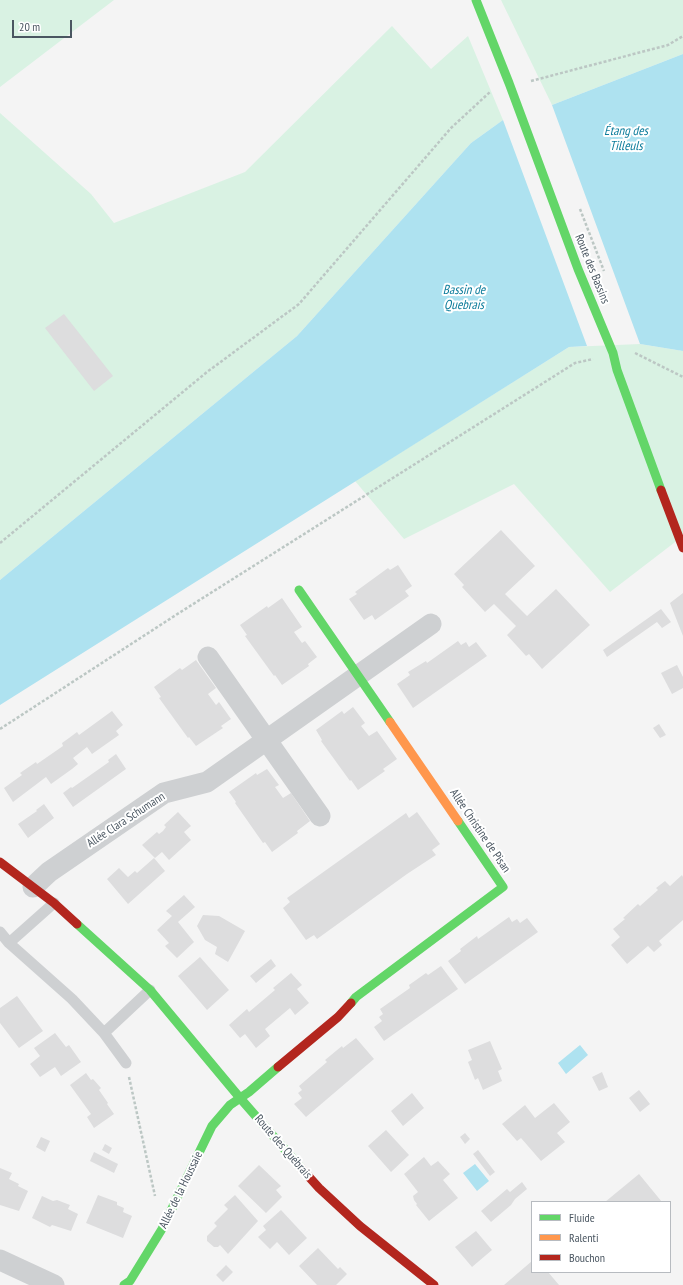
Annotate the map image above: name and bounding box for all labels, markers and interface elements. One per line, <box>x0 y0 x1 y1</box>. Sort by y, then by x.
scale bar <box>14 12 74 38</box>
text: 20 m <box>19 19 40 34</box>
water label: Étang des Tilleuls <box>604 123 648 154</box>
street label: Route des Bassins <box>572 232 612 306</box>
water label: Bassin de Quebrais <box>443 282 485 313</box>
street label: Allée Christine de Pisan <box>447 786 513 876</box>
street label: Allée Clara Schumann <box>84 789 168 851</box>
street label: Route des Québrais <box>251 1112 315 1182</box>
street label: Allée de la Houssaie <box>156 1149 206 1231</box>
legend <box>531 1201 671 1273</box>
text: Fluide <box>569 1210 595 1225</box>
text: Ralenti <box>569 1230 598 1245</box>
text: Bouchon <box>569 1250 605 1265</box>

